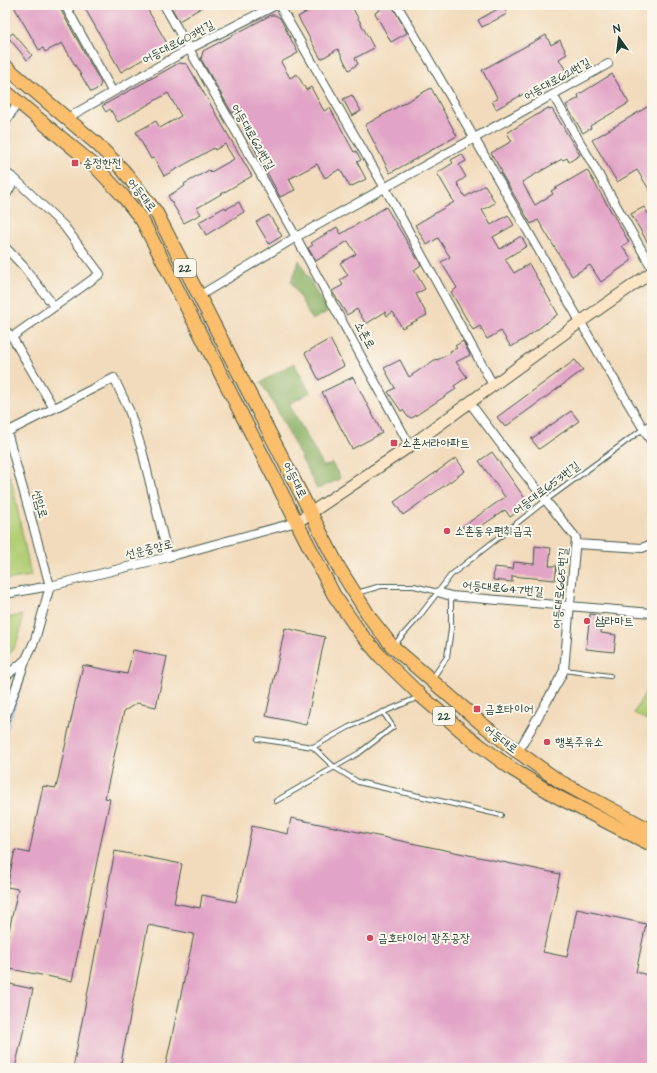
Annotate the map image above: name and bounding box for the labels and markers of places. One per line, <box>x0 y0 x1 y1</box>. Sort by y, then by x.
place label: 송정한전 <box>83 155 122 172</box>
marker: 송정한전 <box>70 158 80 168</box>
place label: 소촌서라아파트 <box>402 435 470 452</box>
marker: 소촌서라아파트 <box>389 438 399 448</box>
place label: 소촌동우편취급국 <box>455 523 532 540</box>
marker: 소촌동우편취급국 <box>442 526 452 536</box>
place label: 삼라마트 <box>595 613 634 630</box>
marker: 삼라마트 <box>582 616 592 626</box>
place label: 금호타이어 <box>485 701 533 718</box>
marker: 금호타이어 <box>472 704 482 714</box>
place label: 행복주유소 <box>555 734 603 751</box>
marker: 행복주유소 <box>542 737 552 747</box>
place label: 금호타이어 광주공장 <box>378 930 470 947</box>
marker: 금호타이어 광주공장 <box>365 933 375 943</box>

